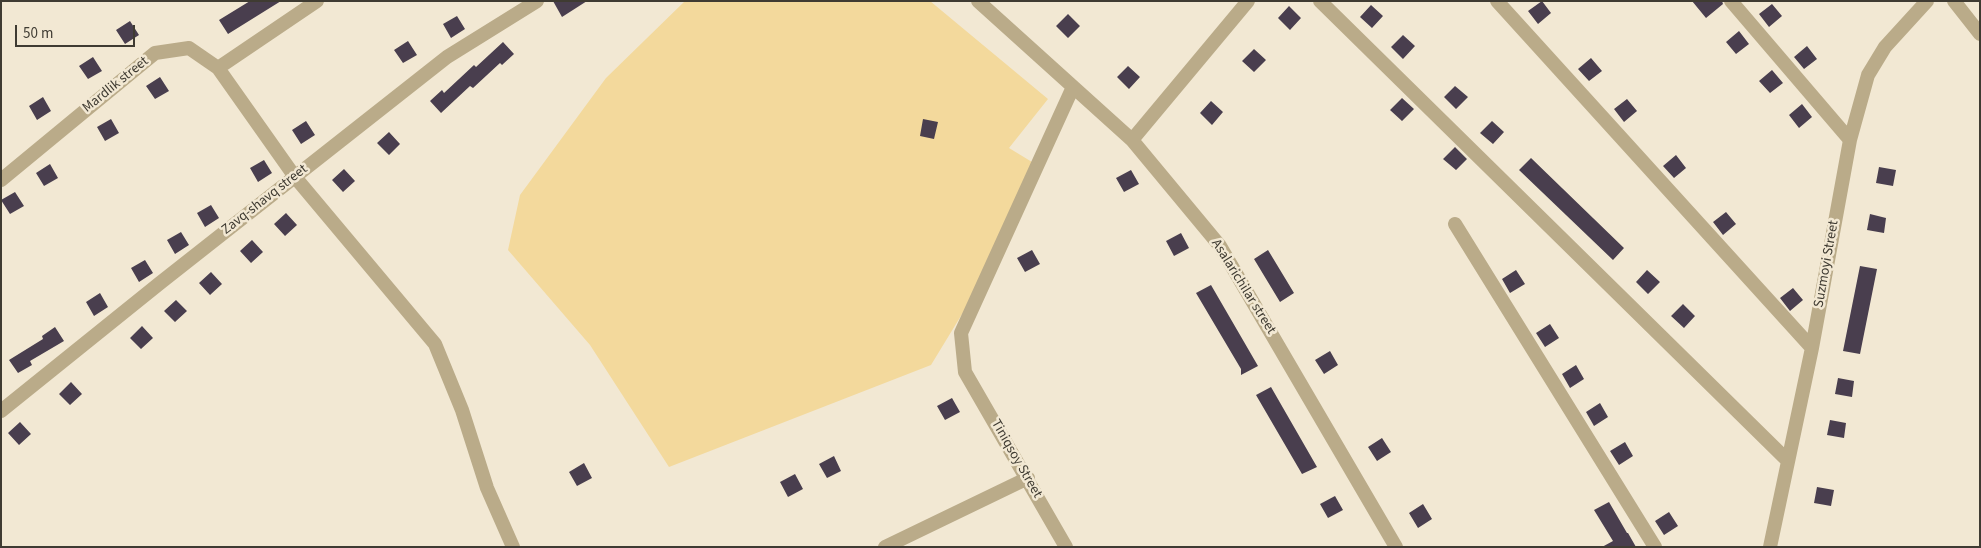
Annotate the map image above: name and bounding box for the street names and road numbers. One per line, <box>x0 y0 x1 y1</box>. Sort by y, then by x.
street label: Mardlik street <box>80 53 152 117</box>
street label: Zavq-shavq street <box>219 161 311 239</box>
street label: Suzmoyi Street <box>1811 219 1843 309</box>
street label: Asalarichilar street <box>1207 236 1279 338</box>
street label: Tiniqsoy Street <box>987 417 1045 501</box>

